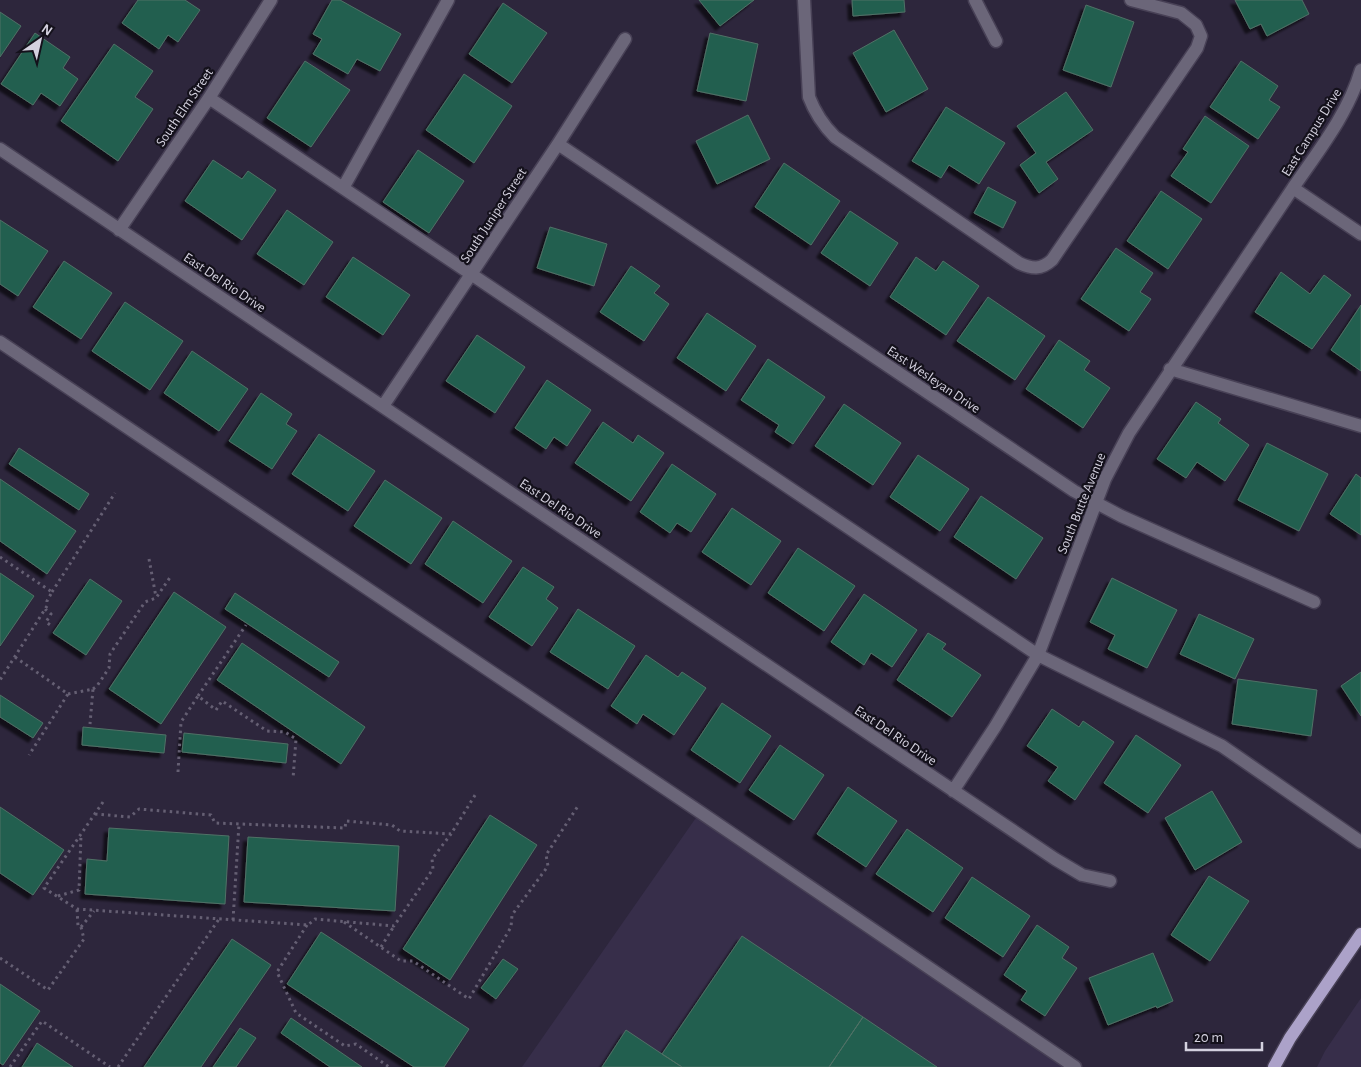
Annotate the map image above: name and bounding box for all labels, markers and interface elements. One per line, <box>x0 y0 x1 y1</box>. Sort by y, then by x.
north arrow <box>15 15 65 65</box>
text: N <box>39 22 55 39</box>
street label: South Elm Street <box>154 65 216 149</box>
street label: East Campus Drive <box>1279 86 1344 179</box>
street label: South Juniper Street <box>458 165 530 265</box>
street label: East Del Rio Drive <box>181 250 268 315</box>
street label: East Wesleyan Drive <box>884 344 983 416</box>
street label: South Butte Avenue <box>1055 451 1109 556</box>
street label: East Del Rio Drive <box>517 476 604 541</box>
street label: East Del Rio Drive <box>852 703 939 768</box>
scale bar <box>1186 1020 1262 1052</box>
text: 20 m <box>1194 1030 1223 1045</box>

